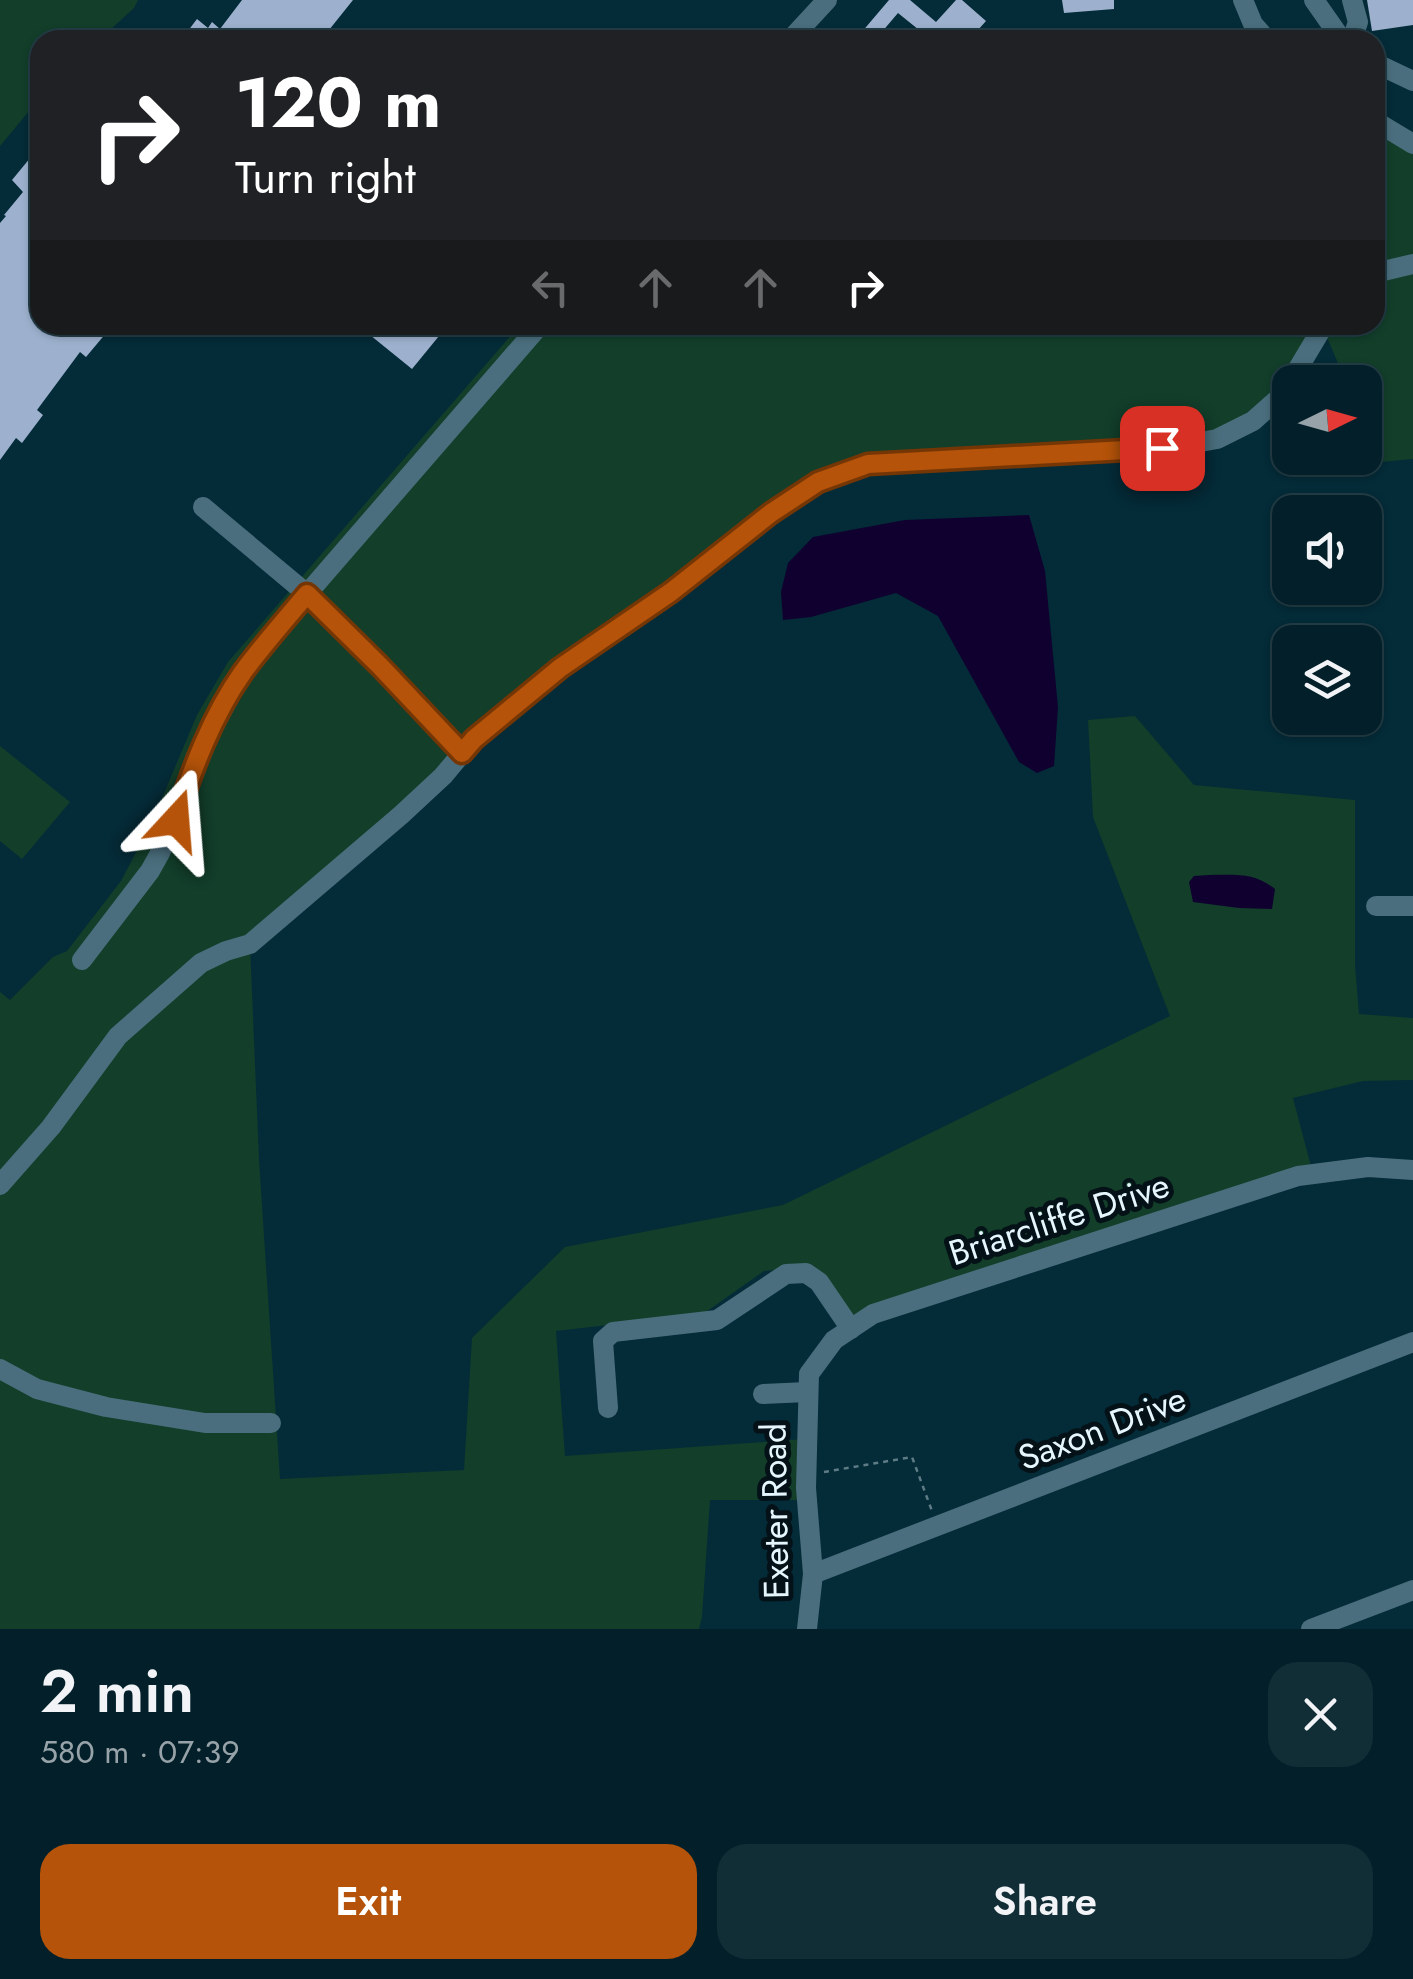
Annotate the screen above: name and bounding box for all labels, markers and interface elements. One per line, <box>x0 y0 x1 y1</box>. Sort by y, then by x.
text: 120 m <box>235 52 441 153</box>
icon: right <box>70 70 200 200</box>
text: Turn right <box>235 145 416 210</box>
icon: left <box>523 260 578 315</box>
icon: ahead <box>628 260 683 315</box>
icon: ahead <box>733 260 788 315</box>
icon: right <box>838 260 893 315</box>
north arrow <box>1272 365 1382 475</box>
map controls <box>1272 365 1382 735</box>
pin <box>1120 406 1205 491</box>
icon: arrive <box>1135 421 1190 476</box>
button: sound <box>1272 495 1382 605</box>
button: layers <box>1272 625 1382 735</box>
position arrow <box>124 768 228 872</box>
street label: Briarcliffe Drive <box>942 1160 1176 1278</box>
street label: Saxon Drive <box>1011 1373 1193 1483</box>
street label: Exeter Road <box>748 1423 802 1599</box>
text: 2 min <box>40 1648 194 1735</box>
button: close <box>1268 1662 1373 1767</box>
text: 580 m · 07:39 <box>40 1729 240 1775</box>
button: Exit <box>40 1844 697 1959</box>
button: Share <box>717 1844 1373 1959</box>

